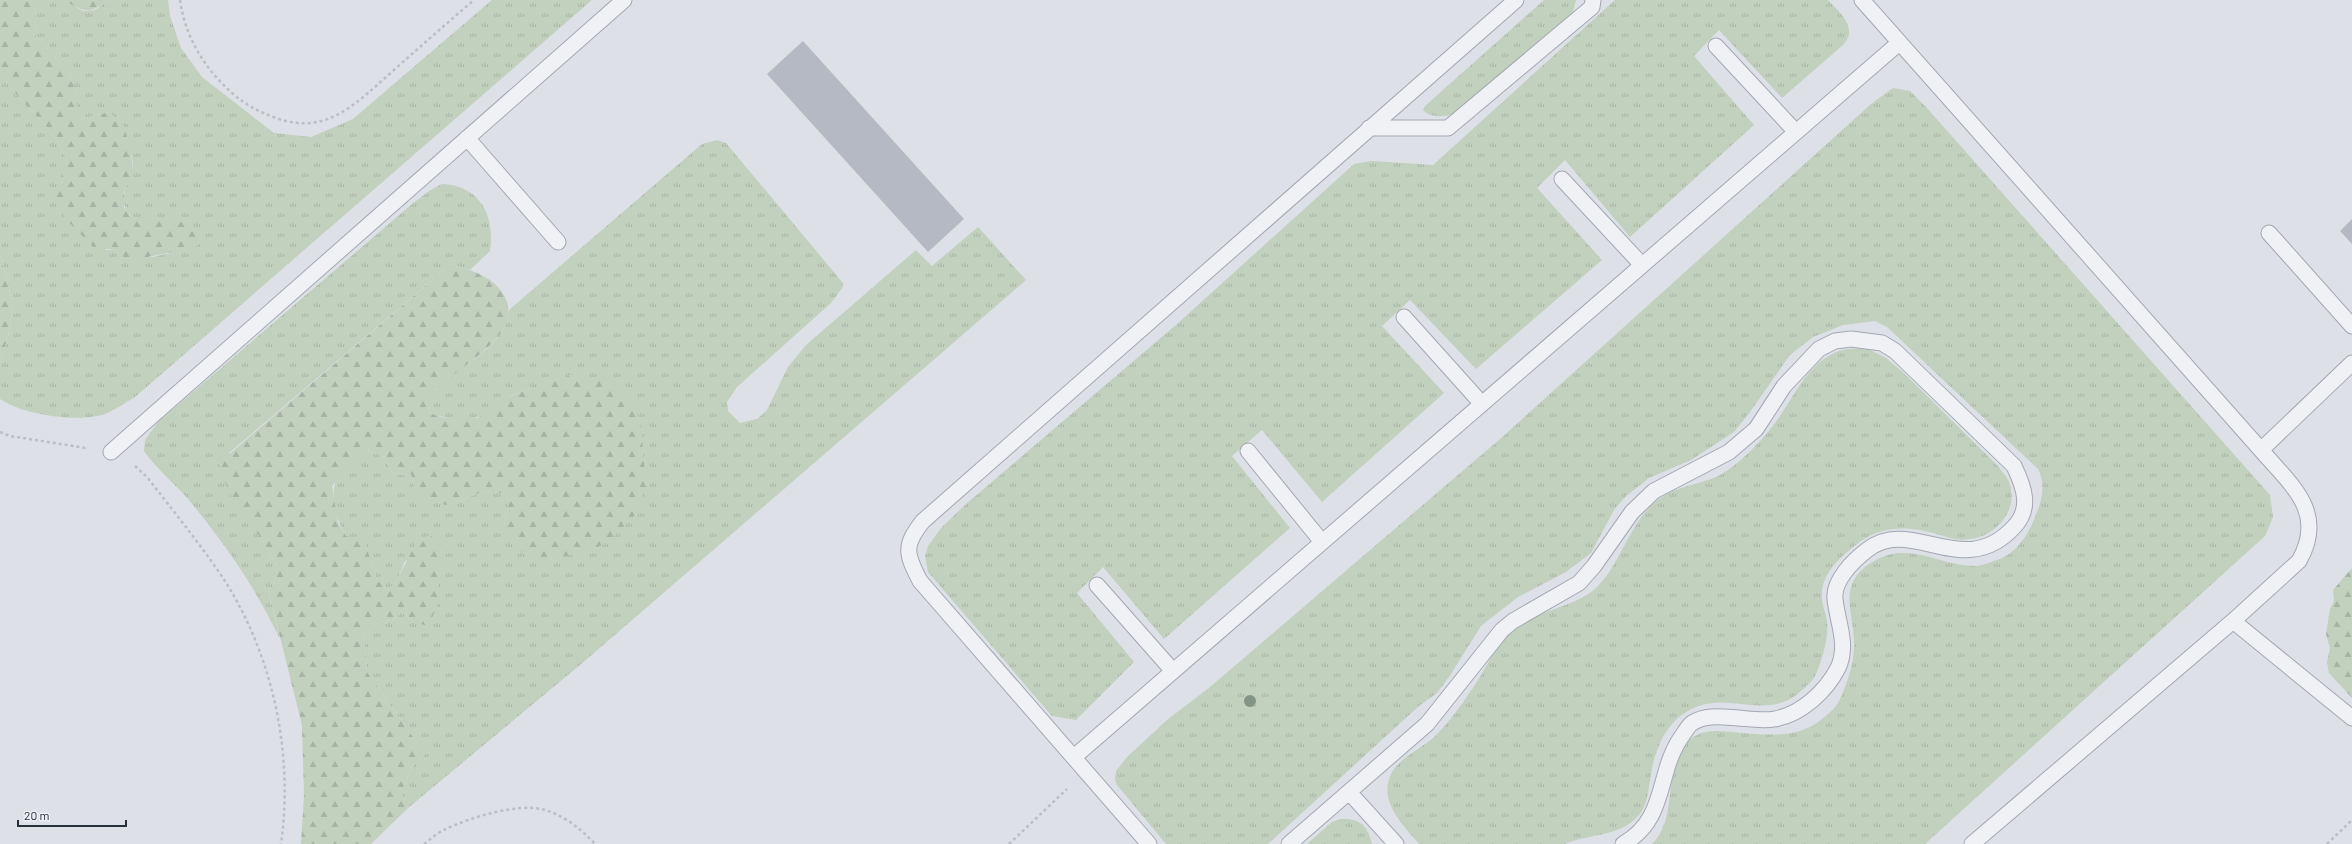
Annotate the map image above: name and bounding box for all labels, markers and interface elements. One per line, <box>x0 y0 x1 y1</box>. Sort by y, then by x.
scale bar <box>18 802 126 828</box>
text: 20 m <box>24 808 50 822</box>

